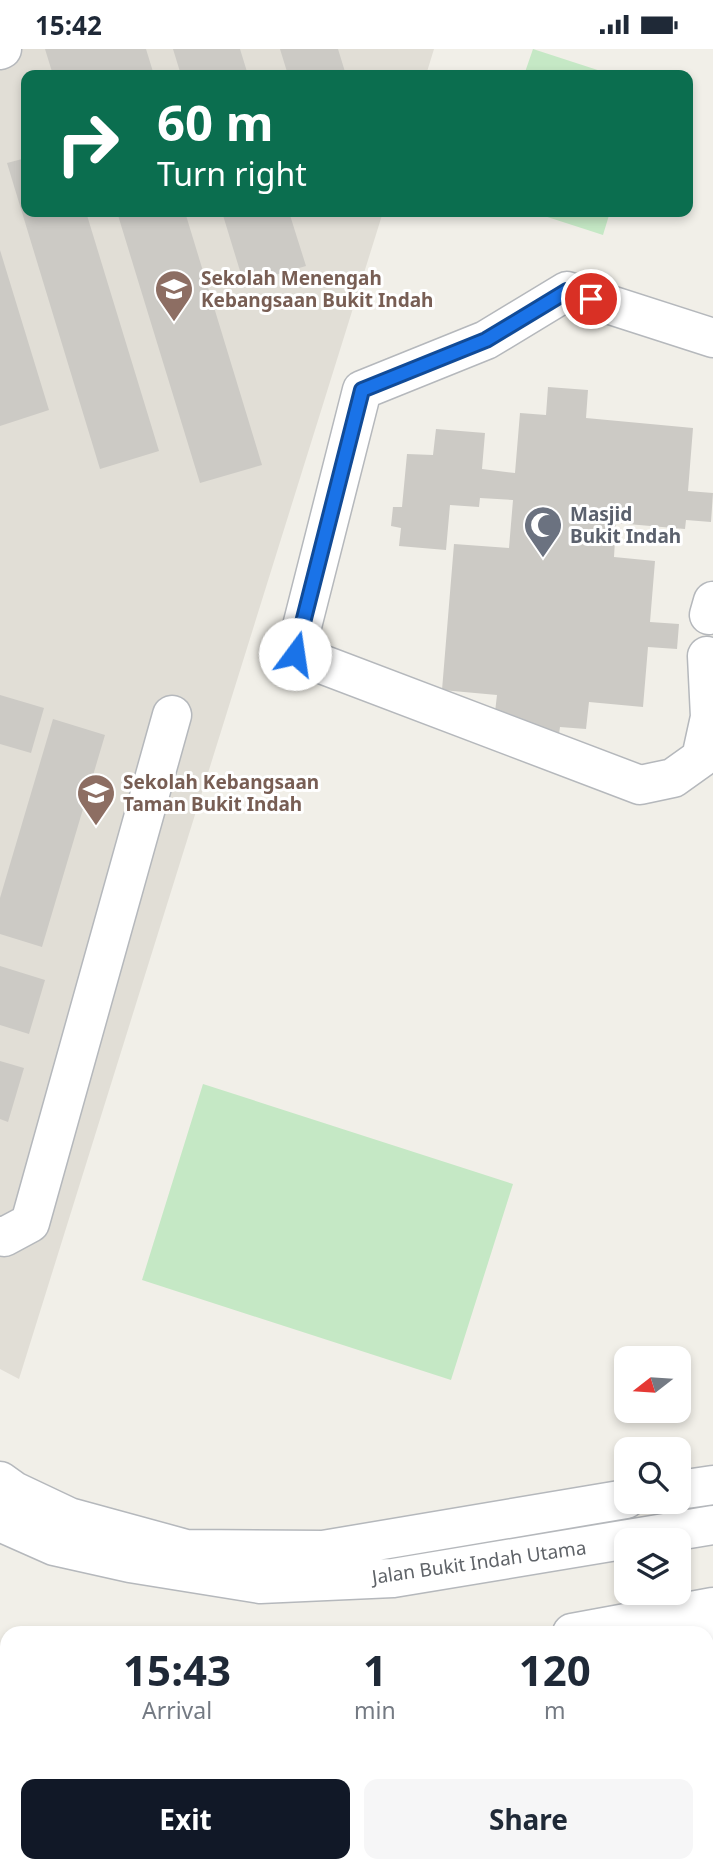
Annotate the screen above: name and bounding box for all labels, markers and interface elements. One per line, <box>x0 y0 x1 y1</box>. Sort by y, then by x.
text: 15:42 <box>35 7 102 43</box>
text: 60 m <box>157 89 274 155</box>
icon: right <box>42 98 133 189</box>
text: Turn right <box>157 152 307 195</box>
place label: Sekolah Menengah Kebangsaan Bukit Indah <box>201 265 433 313</box>
school or university icon: Sekolah Menengah Kebangsaan Bukit Indah <box>153 268 195 323</box>
pin <box>561 269 621 329</box>
icon: arrive <box>572 280 610 318</box>
place label: Masjid Bukit Indah <box>570 501 681 549</box>
mosque icon: Masjid Bukit Indah <box>522 504 564 559</box>
position arrow <box>258 617 332 691</box>
place label: Sekolah Kebangsaan Taman Bukit Indah <box>123 769 319 817</box>
school or university icon: Sekolah Kebangsaan Taman Bukit Indah <box>75 772 117 827</box>
north arrow <box>614 1346 691 1423</box>
map controls <box>614 1346 691 1605</box>
button: search <box>614 1437 691 1514</box>
button: layers <box>614 1528 691 1605</box>
street label: Jalan Bukit Indah Utama <box>368 1534 588 1590</box>
text: 15:43 <box>123 1641 231 1698</box>
text: 1 <box>363 1641 387 1698</box>
text: 120 <box>519 1641 591 1698</box>
text: Arrival <box>142 1694 212 1726</box>
text: min <box>354 1694 396 1726</box>
text: m <box>544 1694 566 1726</box>
button: Exit <box>21 1779 350 1859</box>
button: Share <box>364 1779 693 1859</box>

